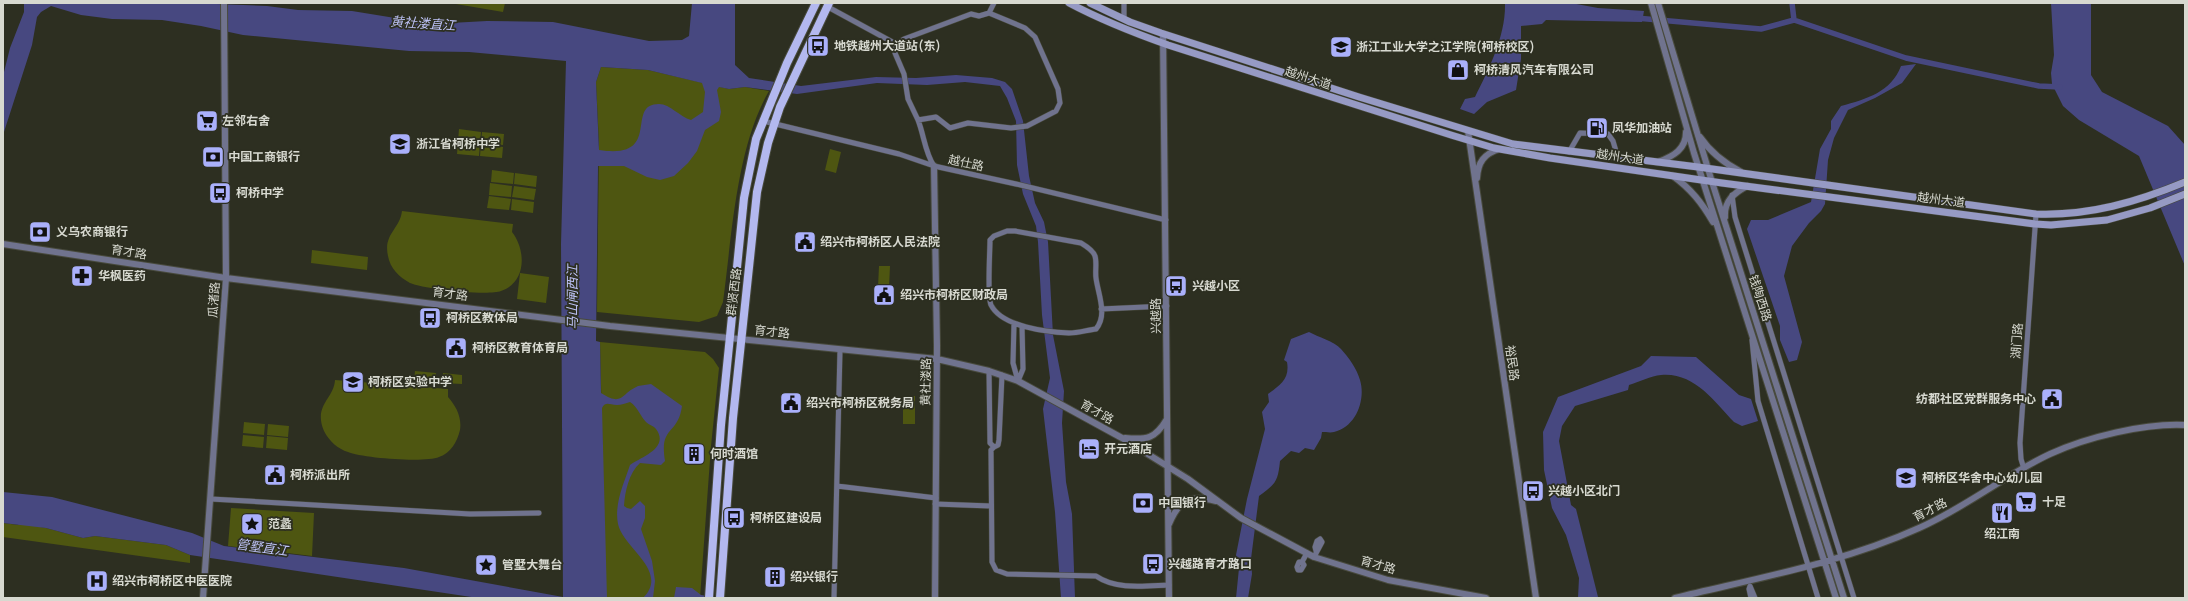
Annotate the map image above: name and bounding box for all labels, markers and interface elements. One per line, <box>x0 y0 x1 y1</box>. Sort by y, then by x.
water label: 黄社溇直江 <box>390 12 458 34</box>
bus stop icon: 地铁越州大道站(东) <box>805 33 831 59</box>
school or university icon: 浙江工业大学之江学院(柯桥校区) <box>1328 34 1354 60</box>
place label: 地铁越州大道站(东) <box>834 37 941 54</box>
place label: 浙江工业大学之江学院(柯桥校区) <box>1356 38 1535 55</box>
shop icon: 柯桥清风汽车有限公司 <box>1445 57 1471 83</box>
place label: 柯桥清风汽车有限公司 <box>1474 61 1594 78</box>
street label: 越州大道 <box>1283 62 1334 93</box>
supermarket icon: 左邻右舍 <box>194 108 220 134</box>
place label: 左邻右舍 <box>222 112 270 129</box>
fuel station icon: 凤华加油站 <box>1584 115 1610 141</box>
place label: 凤华加油站 <box>1612 119 1672 136</box>
school or university icon: 浙江省柯桥中学 <box>387 131 413 157</box>
place label: 浙江省柯桥中学 <box>416 135 500 152</box>
bank icon: 中国工商银行 <box>200 144 226 170</box>
street label: 越州大道 <box>1595 145 1645 168</box>
place label: 中国工商银行 <box>228 148 300 165</box>
street label: 越仕路 <box>947 150 985 175</box>
bus stop icon: 柯桥中学 <box>207 180 233 206</box>
place label: 柯桥中学 <box>236 184 284 201</box>
street label: 越州大道 <box>1916 188 1966 211</box>
bank icon: 义乌农商银行 <box>27 219 53 245</box>
place label: 义乌农商银行 <box>56 223 128 240</box>
public building icon: 绍兴市柯桥区人民法院 <box>792 229 818 255</box>
place label: 绍兴市柯桥区人民法院 <box>820 233 940 250</box>
street label: 育才路 <box>110 240 148 263</box>
pharmacy icon: 华枫医药 <box>69 263 95 289</box>
water label: 马山闸西江 <box>563 263 581 330</box>
place label: 华枫医药 <box>98 267 146 284</box>
street label: 群贤西路 <box>722 267 745 317</box>
street label: 钱陶西路 <box>1745 272 1776 323</box>
bus stop icon: 兴越小区 <box>1163 273 1189 299</box>
place label: 兴越小区 <box>1192 277 1240 294</box>
street label: 瓜渚路 <box>204 281 223 319</box>
public building icon: 绍兴市柯桥区财政局 <box>871 282 897 308</box>
street label: 育才路 <box>431 283 469 304</box>
place label: 绍兴市柯桥区财政局 <box>900 286 1008 303</box>
street label: 兴越路 <box>1147 298 1164 334</box>
bus stop icon: 柯桥区教体局 <box>417 305 443 331</box>
place label: 柯桥区教体局 <box>446 309 518 326</box>
street label: 育才路 <box>753 321 791 342</box>
street label: 湖门路 <box>2007 322 2026 360</box>
public building icon: 柯桥区教育体育局 <box>443 335 469 361</box>
place label: 柯桥区教育体育局 <box>472 339 568 356</box>
street label: 裕民路 <box>1502 344 1523 382</box>
street label: 黄社溇路 <box>917 358 934 406</box>
school or university icon: 柯桥区实验中学 <box>340 369 366 395</box>
place label: 柯桥区实验中学 <box>368 373 452 390</box>
public building icon: 纺都社区党群服务中心 <box>2039 386 2065 412</box>
public building icon: 绍兴市柯桥区税务局 <box>778 390 804 416</box>
place label: 纺都社区党群服务中心 <box>1916 390 2036 407</box>
place label: 绍兴市柯桥区税务局 <box>806 394 914 411</box>
street label: 育才路 <box>1077 395 1117 428</box>
hotel icon: 开元酒店 <box>1076 436 1102 462</box>
place label: 开元酒店 <box>1104 440 1152 457</box>
building icon: 何时酒馆 <box>681 441 707 467</box>
place label: 何时酒馆 <box>710 445 758 462</box>
public building icon: 柯桥派出所 <box>262 462 288 488</box>
school or university icon: 柯桥区华舍中心幼儿园 <box>1893 465 1919 491</box>
place label: 柯桥派出所 <box>290 466 350 483</box>
place label: 柯桥区华舍中心幼儿园 <box>1922 469 2042 486</box>
bus stop icon: 兴越小区北门 <box>1520 478 1546 504</box>
place label: 兴越小区北门 <box>1548 482 1620 499</box>
supermarket icon: 十足 <box>2013 489 2039 515</box>
bank icon: 中国银行 <box>1130 490 1156 516</box>
place label: 十足 <box>2042 493 2066 510</box>
place label: 中国银行 <box>1158 494 1206 511</box>
street label: 育才路 <box>1910 494 1950 525</box>
restaurant icon: 绍江南 <box>1989 500 2015 526</box>
bus stop icon: 柯桥区建设局 <box>721 505 747 531</box>
place label: 柯桥区建设局 <box>750 509 822 526</box>
place icon: 范蠡 <box>239 511 265 537</box>
place label: 范蠡 <box>268 515 292 532</box>
place label: 绍江南 <box>1984 525 2020 542</box>
water label: 管墅直江 <box>235 534 291 560</box>
bus stop icon: 兴越路育才路口 <box>1140 551 1166 577</box>
street label: 育才路 <box>1358 551 1398 578</box>
place icon: 管墅大舞台 <box>473 552 499 578</box>
place label: 兴越路育才路口 <box>1168 555 1252 572</box>
place label: 管墅大舞台 <box>502 556 562 573</box>
building icon: 绍兴银行 <box>762 564 788 590</box>
hospital icon: 绍兴市柯桥区中医医院 <box>84 568 110 594</box>
place label: 绍兴银行 <box>790 568 838 585</box>
place label: 绍兴市柯桥区中医医院 <box>112 572 232 589</box>

